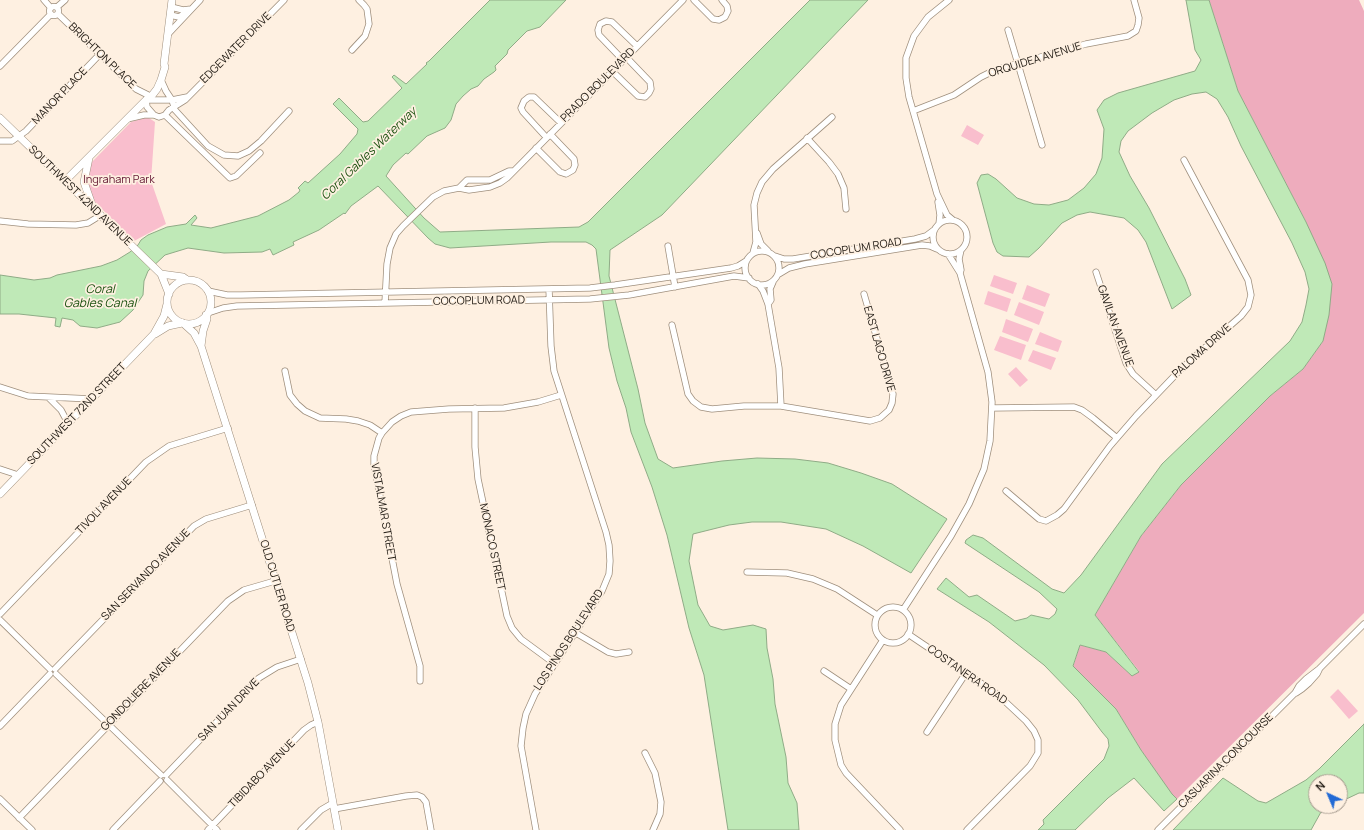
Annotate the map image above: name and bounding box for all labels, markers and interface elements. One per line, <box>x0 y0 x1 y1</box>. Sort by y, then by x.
street label: EDGEWATER DRIVE <box>198 10 274 86</box>
street label: BRIGHTON PLACE <box>65 20 139 92</box>
street label: ORQUIDEA AVENUE <box>987 40 1083 80</box>
street label: PRADO BOULEVARD <box>558 45 638 125</box>
street label: MANOR PLACE <box>30 65 90 127</box>
water label: Coral Gables Waterway <box>318 105 420 203</box>
street label: SOUTHWEST 42ND AVENUE <box>25 143 135 249</box>
park label: Ingraham Park <box>83 173 155 187</box>
street label: COCOPLUM ROAD <box>809 235 903 263</box>
water label: Coral Gables Canal <box>64 283 136 311</box>
street label: GAVILAN AVENUE <box>1094 283 1136 369</box>
street label: COCOPLUM ROAD <box>433 294 525 308</box>
street label: EAST LAGO DRIVE <box>860 305 898 393</box>
street label: PALOMA DRIVE <box>1170 321 1234 381</box>
street label: SOUTHWEST 72ND STREET <box>25 360 129 468</box>
street label: VISTALMAR STREET <box>368 462 398 562</box>
street label: TIVOLI AVENUE <box>73 475 135 537</box>
street label: MONACO STREET <box>476 502 508 592</box>
street label: SAN SERVANDO AVENUE <box>99 527 193 623</box>
street label: OLD CUTLER ROAD <box>257 538 297 634</box>
street label: LOS PINOS BOULEVARD <box>531 587 607 693</box>
street label: COSTANERA ROAD <box>924 642 1010 708</box>
street label: GONDOLIERE AVENUE <box>98 646 184 734</box>
street label: SAN JUAN DRIVE <box>196 676 262 744</box>
street label: CASUARINA CONCOURSE <box>1176 711 1276 811</box>
street label: TIBIDABO AVENUE <box>226 737 298 811</box>
north arrow <box>1308 774 1348 814</box>
text: N <box>1312 778 1328 794</box>

